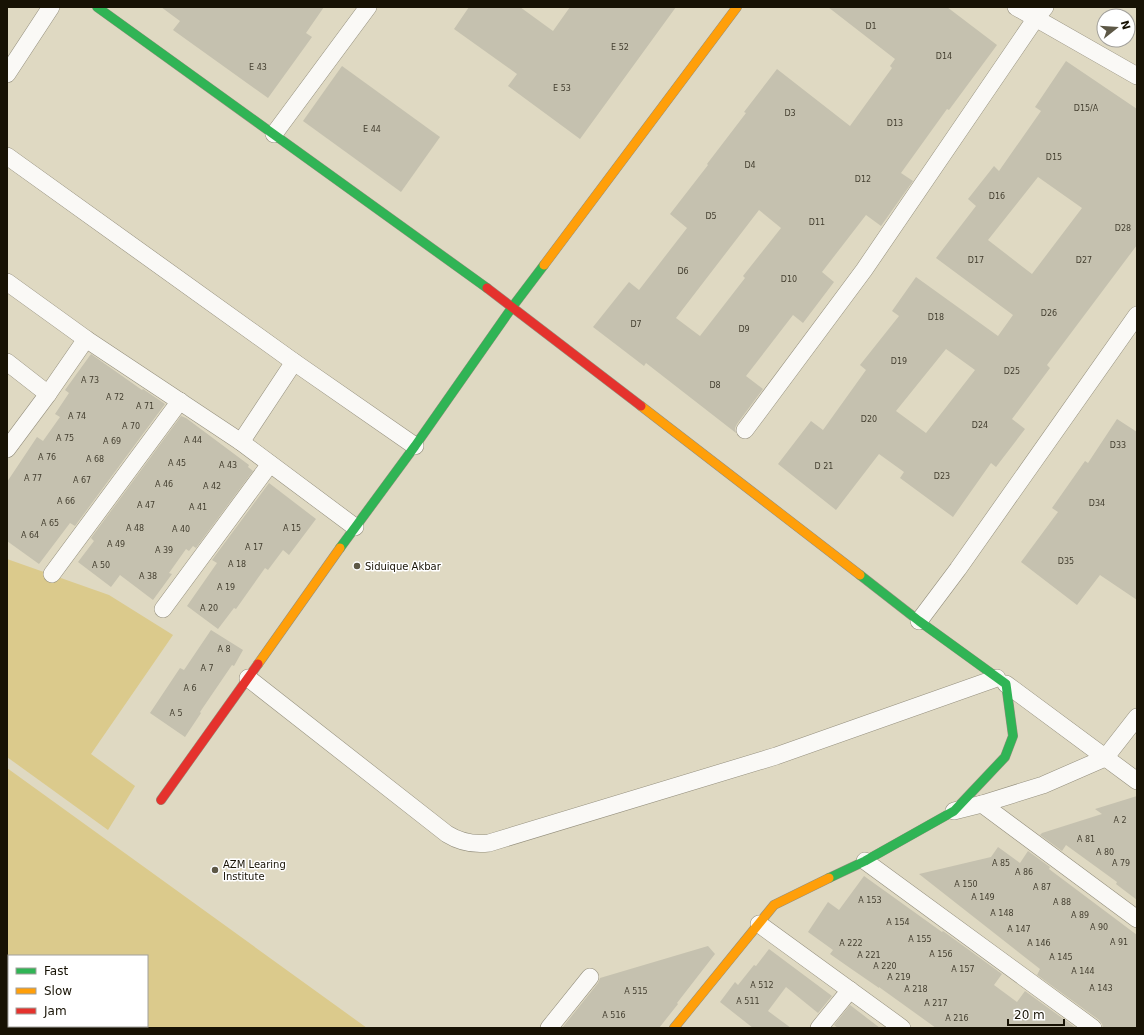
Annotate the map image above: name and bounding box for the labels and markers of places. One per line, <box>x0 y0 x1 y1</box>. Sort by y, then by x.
marker: Siduique Akbar <box>352 561 362 571</box>
place label: Siduique Akbar <box>365 561 442 572</box>
place label: AZM Learing Institute <box>223 859 286 882</box>
marker: AZM Learing Institute <box>210 865 220 875</box>

